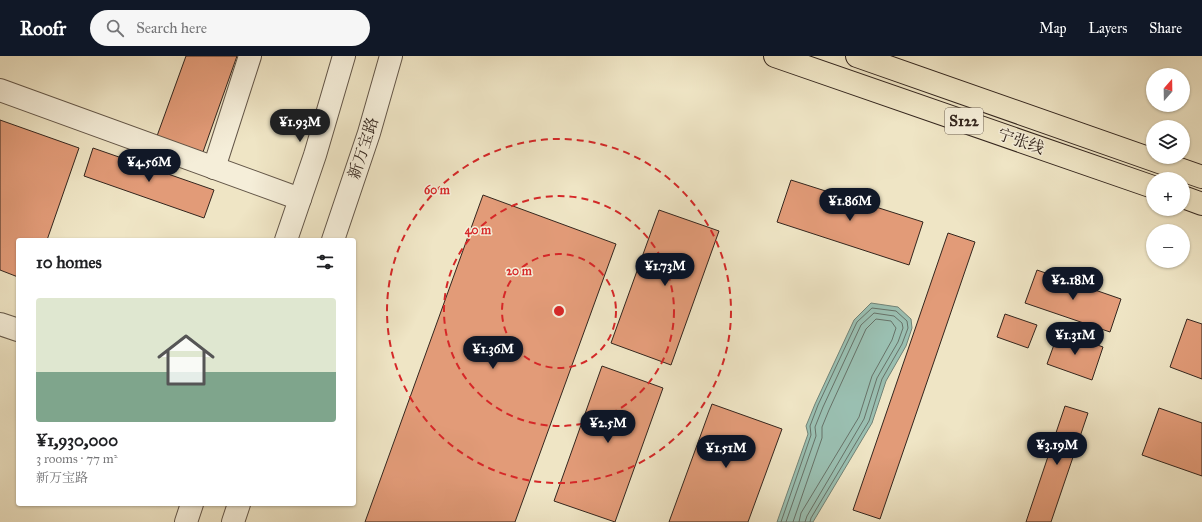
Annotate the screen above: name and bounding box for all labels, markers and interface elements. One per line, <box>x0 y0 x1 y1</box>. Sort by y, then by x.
search box <box>90 10 370 46</box>
text: Roofr <box>20 17 66 40</box>
icon: search <box>104 17 126 39</box>
text: Search here <box>136 19 207 37</box>
text: Map <box>1039 20 1067 37</box>
text: Layers <box>1089 20 1127 37</box>
text: Share <box>1149 20 1182 37</box>
north arrow <box>1146 68 1190 112</box>
map controls <box>1146 68 1190 268</box>
road number: S122 <box>945 108 983 134</box>
pin: ¥1.93M <box>267 109 333 143</box>
text: ¥1.93M <box>279 114 321 130</box>
street label: 新万宝路 <box>344 115 382 181</box>
button: layers <box>1146 120 1190 164</box>
street label: 宁张线 <box>995 124 1047 158</box>
pin: ¥4.56M <box>116 149 182 183</box>
text: ¥4.56M <box>127 154 171 170</box>
button: + <box>1146 172 1190 216</box>
text: 60 m <box>424 183 451 197</box>
pin: ¥1.86M <box>817 188 883 222</box>
text: ¥1.86M <box>828 193 872 209</box>
text: 40 m <box>465 223 492 238</box>
button: − <box>1146 224 1190 268</box>
icon: filters <box>314 251 336 273</box>
text: 10 homes <box>36 252 102 273</box>
pin: ¥1.73M <box>632 253 698 287</box>
text: ¥1.73M <box>644 258 686 274</box>
text: 20 m <box>506 264 533 278</box>
pin: ¥2.18M <box>1040 267 1106 301</box>
text: ¥2.18M <box>1051 272 1095 288</box>
centre of rings <box>552 304 566 318</box>
pin: ¥1.31M <box>1042 322 1108 356</box>
icon: home <box>150 324 222 396</box>
text: ¥1.31M <box>1055 327 1095 343</box>
pin: ¥1.36M <box>460 336 526 370</box>
text: ¥1.36M <box>472 341 514 357</box>
pin: ¥2.5M <box>580 410 636 444</box>
text: ¥2.5M <box>589 415 627 431</box>
text: ¥1,930,000 <box>36 430 118 451</box>
pin: ¥3.19M <box>1024 432 1090 466</box>
pin: ¥1.51M <box>693 435 759 469</box>
text: ¥3.19M <box>1036 437 1078 453</box>
text: ¥1.51M <box>706 440 746 456</box>
text: 3 rooms · 77 m² <box>36 451 118 467</box>
text: 新万宝路 <box>36 470 88 486</box>

